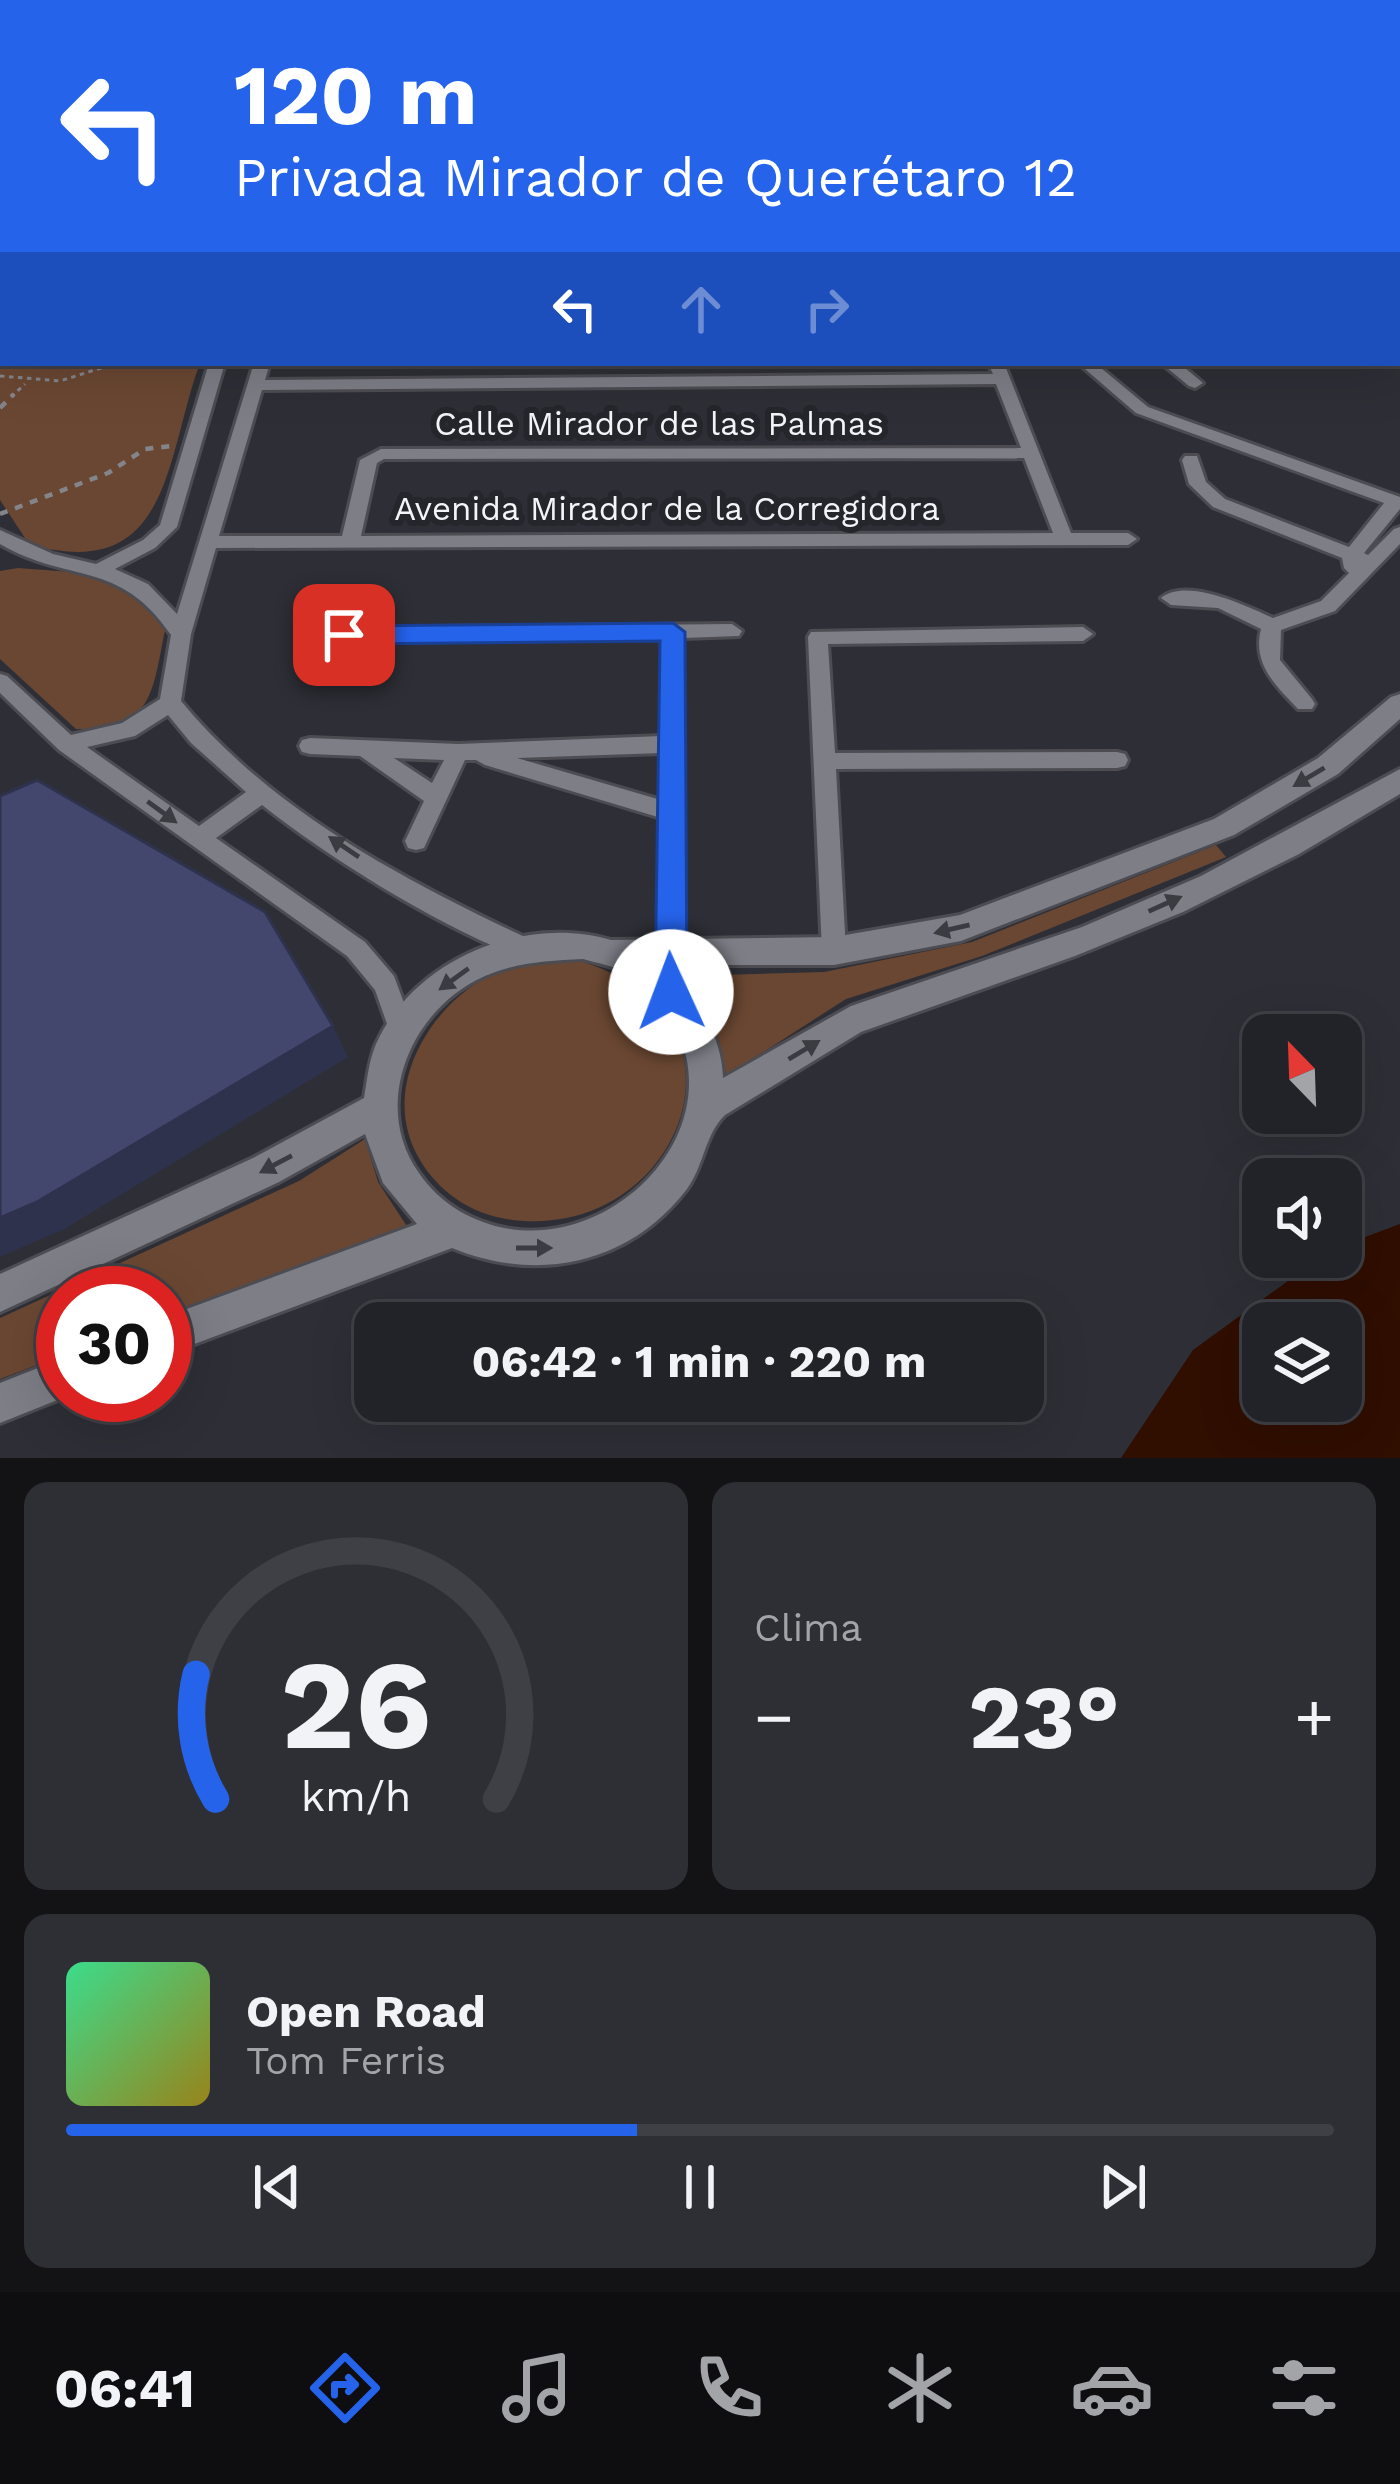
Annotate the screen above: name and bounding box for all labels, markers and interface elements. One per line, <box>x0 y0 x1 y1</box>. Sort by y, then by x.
text: 120 m <box>234 46 477 144</box>
icon: left <box>36 48 192 204</box>
text: Privada Mirador de Querétaro 12 <box>234 146 1077 209</box>
icon: left <box>542 276 608 342</box>
icon: ahead <box>668 276 734 342</box>
icon: right <box>794 276 860 342</box>
street label: Calle Mirador de las Palmas <box>434 404 884 443</box>
street label: Avenida Mirador de la Corregidora <box>394 489 940 528</box>
pin <box>293 584 395 686</box>
icon: arrive <box>311 602 377 668</box>
one-way arrow <box>1292 765 1326 786</box>
one-way arrow <box>146 799 178 823</box>
one-way arrow <box>328 836 361 858</box>
one-way arrow <box>1148 894 1183 914</box>
one-way arrow <box>933 920 970 939</box>
position arrow <box>608 929 734 1055</box>
one-way arrow <box>438 966 469 990</box>
north arrow <box>1242 1014 1362 1134</box>
map controls <box>1242 1014 1362 1422</box>
one-way arrow <box>787 1040 821 1061</box>
one-way arrow <box>259 1153 294 1174</box>
button: sound <box>1242 1158 1362 1278</box>
one-way arrow <box>516 1238 554 1258</box>
speed limit sign: 30 <box>36 1266 192 1422</box>
button: layers <box>1242 1302 1362 1422</box>
text: 06:42 · 1 min · 220 m <box>472 1335 926 1388</box>
text: Clima <box>754 1605 862 1650</box>
text: 26 <box>280 1632 432 1778</box>
text: 23° <box>968 1664 1120 1770</box>
text: − <box>754 1679 794 1756</box>
text: + <box>1294 1679 1334 1756</box>
text: km/h <box>301 1771 411 1821</box>
text: Open Road <box>246 1985 486 2038</box>
text: Tom Ferris <box>246 2038 446 2083</box>
icon: previous <box>244 2154 310 2220</box>
icon: pause <box>667 2154 733 2220</box>
icon: next <box>1090 2154 1156 2220</box>
icon: directions <box>303 2346 387 2430</box>
icon: music <box>495 2346 579 2430</box>
icon: phone <box>687 2346 771 2430</box>
icon: climate <box>878 2346 962 2430</box>
icon: car <box>1070 2346 1154 2430</box>
icon: filters <box>1262 2346 1346 2430</box>
text: 06:41 <box>54 2357 195 2420</box>

